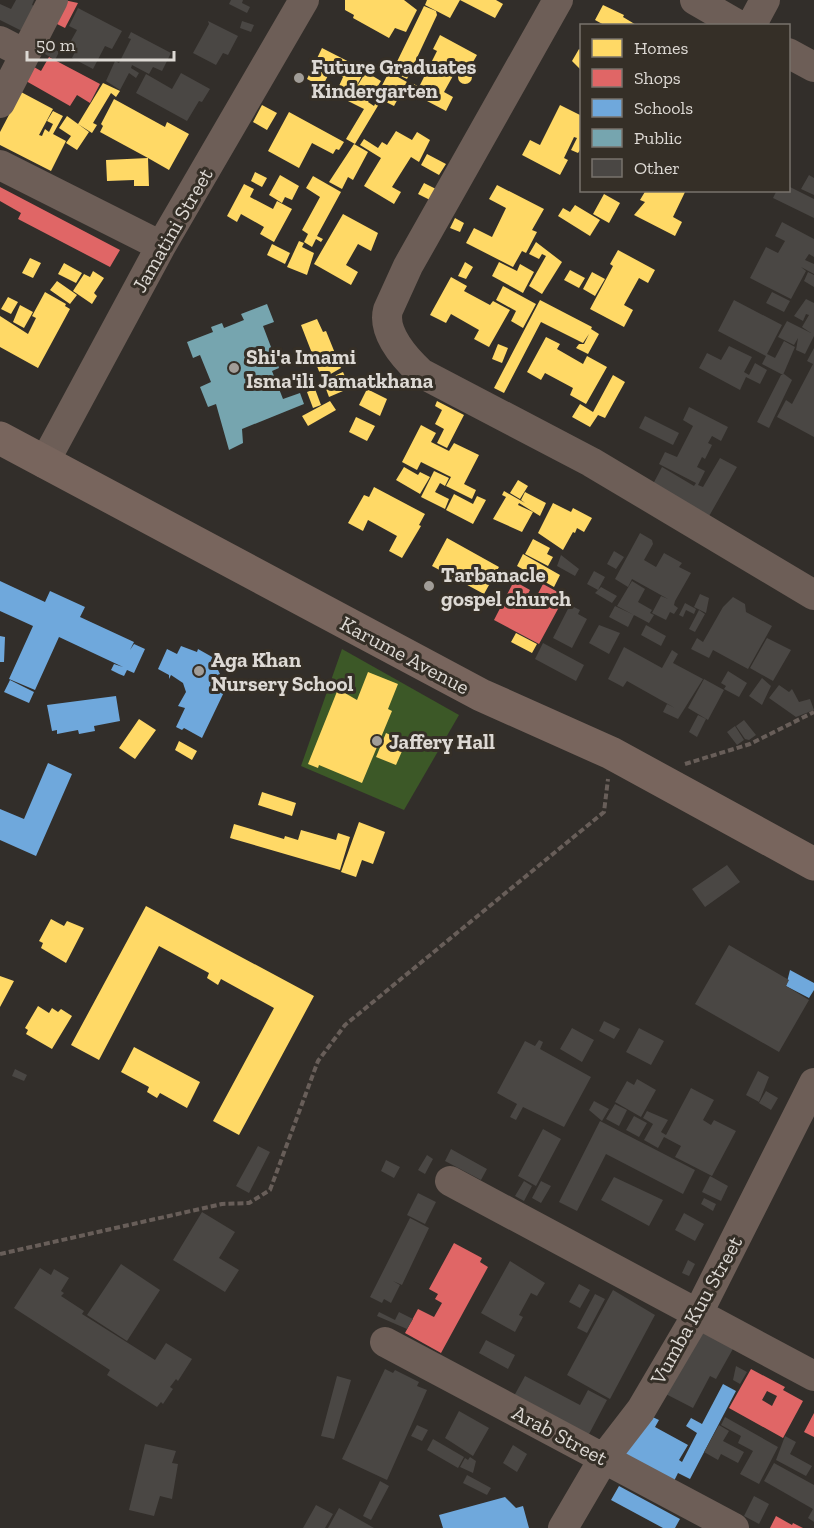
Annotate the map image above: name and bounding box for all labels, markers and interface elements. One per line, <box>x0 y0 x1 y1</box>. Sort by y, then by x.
scale bar <box>27 24 174 62</box>
legend <box>580 24 790 192</box>
text: 50 m <box>36 34 76 56</box>
text: Homes <box>634 37 688 59</box>
place label: Future Graduates Kindergarten <box>311 54 477 103</box>
text: Shops <box>634 67 681 89</box>
marker: Future Graduates Kindergarten <box>292 71 306 85</box>
text: Schools <box>634 97 693 119</box>
text: Public <box>634 127 682 149</box>
text: Other <box>634 157 680 179</box>
street label: Jamatini Street <box>126 163 218 296</box>
place label: Shi'a Imami Isma'ili Jamatkhana <box>246 344 434 393</box>
marker: Shi'a Imami Isma'ili Jamatkhana <box>227 361 241 375</box>
place label: Tarbanacle gospel church <box>441 562 571 611</box>
marker: Tarbanacle gospel church <box>422 579 436 593</box>
street label: Karume Avenue <box>336 610 474 700</box>
place label: Aga Khan Nursery School <box>211 647 353 696</box>
marker: Aga Khan Nursery School <box>192 664 206 678</box>
place label: Jaffery Hall <box>389 729 495 754</box>
marker: Jaffery Hall <box>370 734 384 748</box>
street label: Vumba Kuu Street <box>644 1231 747 1389</box>
street label: Arab Street <box>508 1400 612 1471</box>

